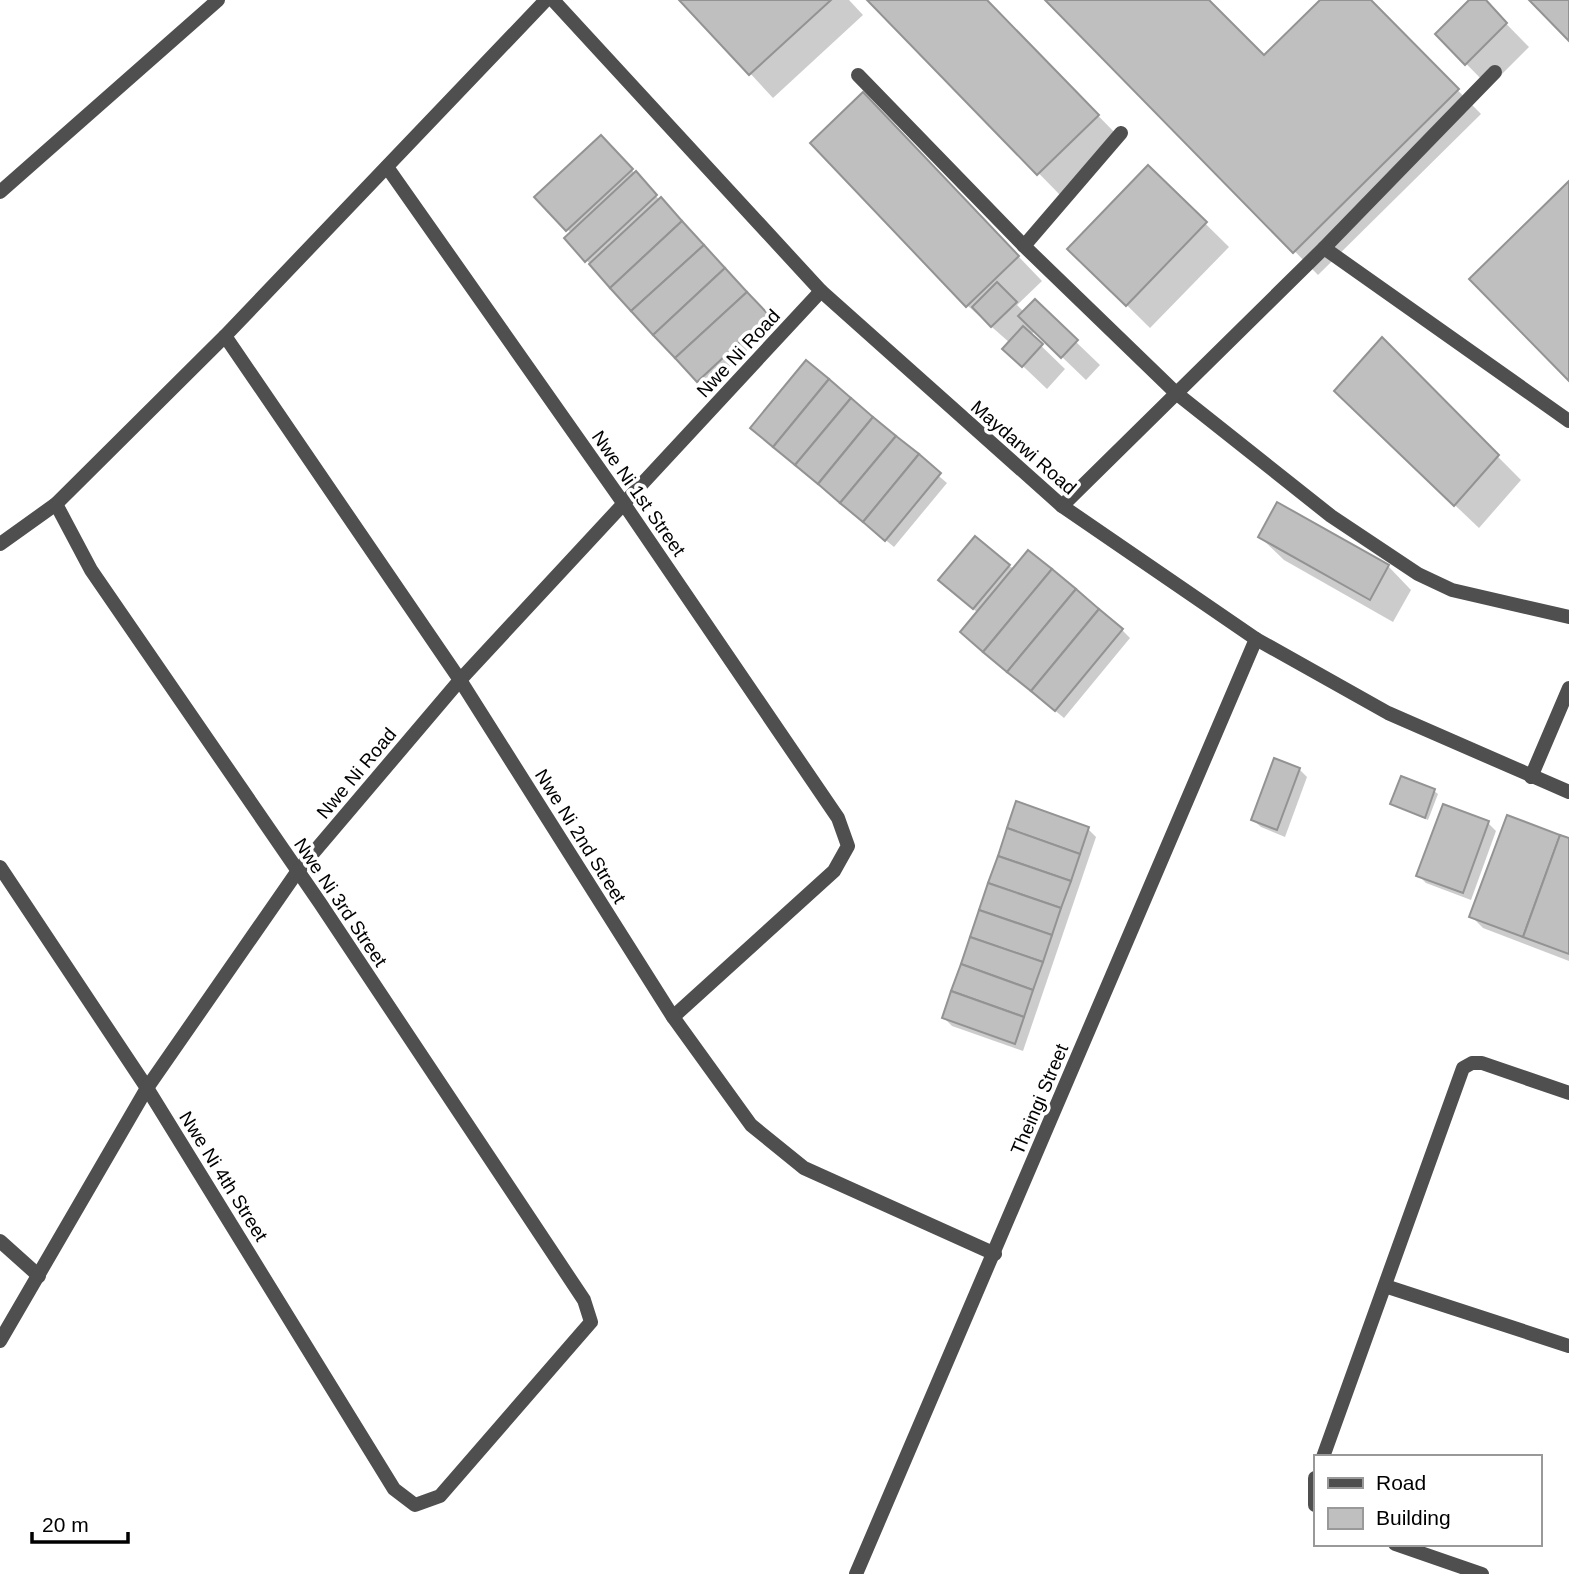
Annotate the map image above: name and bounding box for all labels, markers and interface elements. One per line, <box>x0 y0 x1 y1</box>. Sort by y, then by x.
street label: Nwe Ni Road <box>693 305 784 401</box>
street label: Maydarwi Road <box>967 396 1080 499</box>
street label: Nwe Ni 1st Street <box>588 427 690 560</box>
street label: Nwe Ni Road <box>312 724 400 823</box>
street label: Nwe Ni 2nd Street <box>531 765 631 908</box>
street label: Nwe Ni 3rd Street <box>290 834 392 971</box>
street label: Theingi Street <box>1007 1040 1073 1158</box>
street label: Nwe Ni 4th Street <box>175 1108 272 1246</box>
legend <box>1314 1455 1541 1546</box>
text: Road <box>1376 1471 1426 1494</box>
scale bar <box>32 1500 128 1544</box>
text: Building <box>1376 1506 1451 1529</box>
text: 20 m <box>42 1513 89 1536</box>

